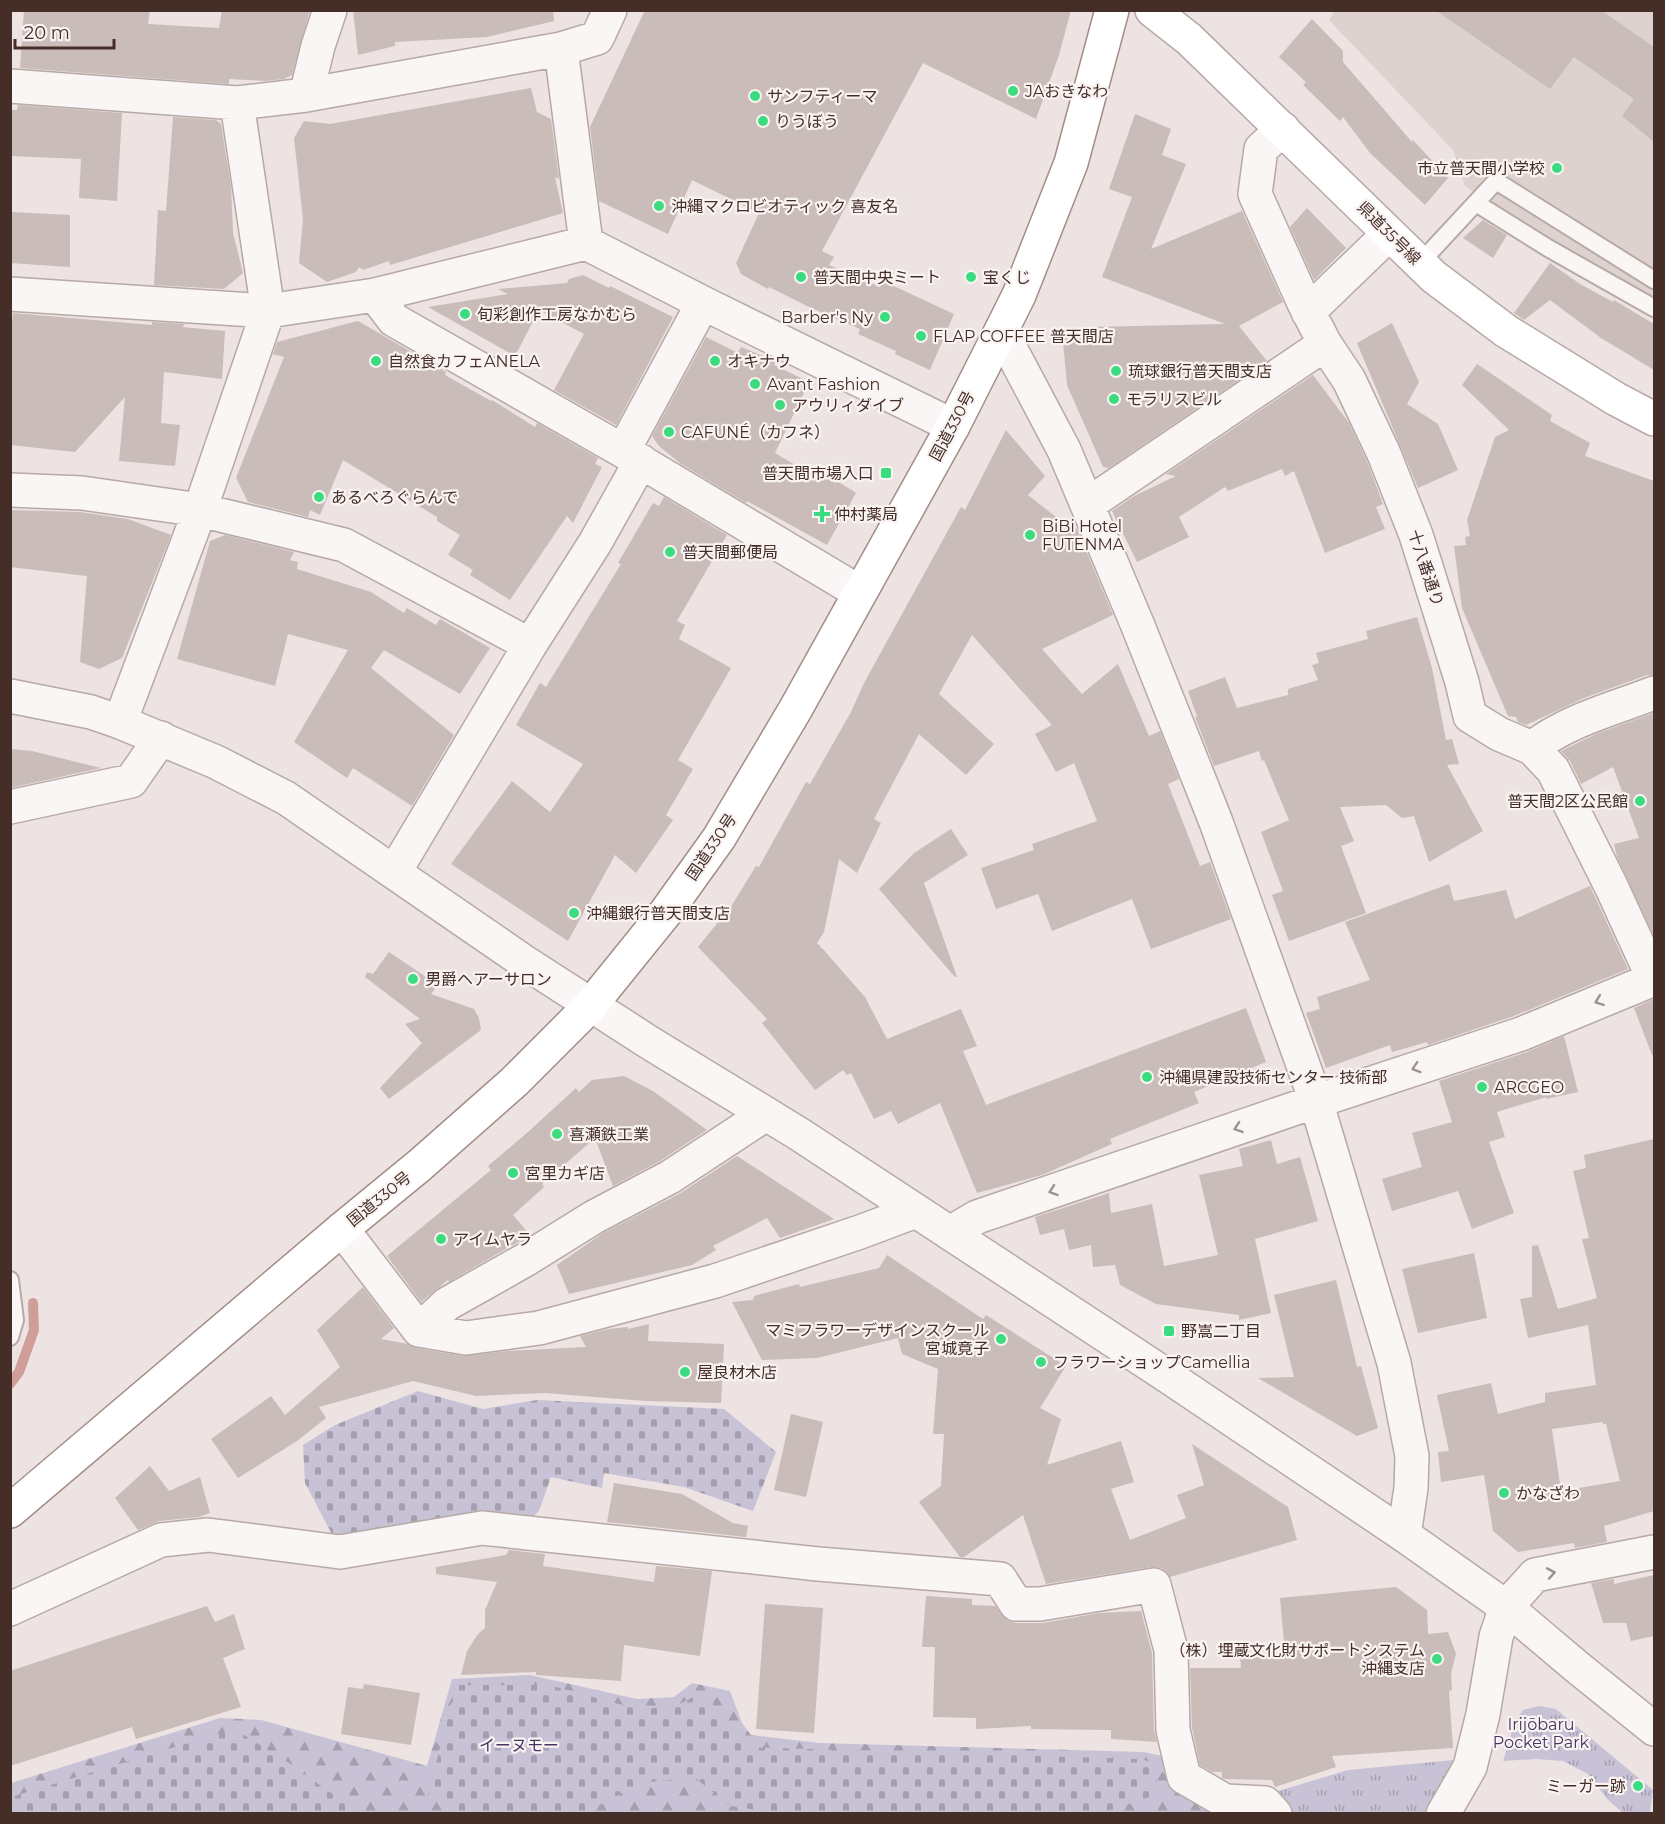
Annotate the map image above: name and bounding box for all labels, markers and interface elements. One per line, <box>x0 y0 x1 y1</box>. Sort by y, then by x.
scale bar <box>15 12 114 50</box>
text: 20 m <box>24 22 70 44</box>
place label: JAおきなわ <box>1024 82 1108 101</box>
marker: JAおきなわ <box>1006 84 1020 98</box>
place label: サンフティーマ <box>767 87 878 106</box>
marker: サンフティーマ <box>748 89 762 103</box>
place label: りうぼう <box>775 112 839 131</box>
marker: りうぼう <box>756 114 770 128</box>
place label: 市立普天間小学校 <box>1417 159 1545 178</box>
marker: 市立普天間小学校 <box>1550 161 1564 175</box>
place label: 沖縄マクロビオティック 喜友名 <box>671 197 898 216</box>
street label: 県道35号線 <box>1353 197 1425 269</box>
marker: 沖縄マクロビオティック 喜友名 <box>652 199 666 213</box>
place label: 普天間中央ミート <box>813 268 941 287</box>
place label: 宝くじ <box>983 268 1031 287</box>
marker: 普天間中央ミート <box>794 270 808 284</box>
marker: 宝くじ <box>964 270 978 284</box>
place label: 旬彩創作工房なかむら <box>477 305 637 324</box>
marker: 旬彩創作工房なかむら <box>458 307 472 321</box>
place label: Barber's Ny <box>781 308 873 327</box>
marker: Barber's Ny <box>878 310 892 324</box>
place label: FLAP COFFEE 普天間店 <box>933 327 1114 346</box>
marker: FLAP COFFEE 普天間店 <box>914 329 928 343</box>
place label: 自然食カフェANELA <box>388 352 541 371</box>
place label: オキナウ <box>727 352 791 371</box>
marker: 自然食カフェANELA <box>369 354 383 368</box>
marker: オキナウ <box>708 354 722 368</box>
place label: 琉球銀行普天間支店 <box>1128 362 1272 381</box>
marker: 琉球銀行普天間支店 <box>1109 364 1123 378</box>
place label: Avant Fashion <box>767 375 880 394</box>
marker: Avant Fashion <box>748 377 762 391</box>
street label: 国道330号 <box>926 388 978 464</box>
place label: モラリスビル <box>1126 390 1222 409</box>
marker: モラリスビル <box>1107 392 1121 406</box>
place label: アウリィダイブ <box>792 396 904 415</box>
marker: アウリィダイブ <box>773 398 787 412</box>
place label: CAFUNÉ（カフネ） <box>681 423 830 442</box>
marker: CAFUNÉ（カフネ） <box>662 425 676 439</box>
place label: 普天間市場入口 <box>762 464 874 483</box>
marker: 普天間市場入口 <box>879 466 893 480</box>
place label: あるべろぐらんで <box>331 488 458 507</box>
marker: あるべろぐらんで <box>312 490 326 504</box>
place label: 仲村薬局 <box>834 505 898 524</box>
marker: 仲村薬局 <box>815 507 829 521</box>
place label: BiBi Hotel FUTENMA <box>1042 517 1125 554</box>
street label: 十八番通り <box>1405 527 1447 609</box>
marker: BiBi Hotel FUTENMA <box>1023 528 1037 542</box>
place label: 普天間郵便局 <box>682 543 778 562</box>
marker: 普天間郵便局 <box>663 545 677 559</box>
place label: 普天間2区公民館 <box>1507 792 1628 811</box>
marker: 普天間2区公民館 <box>1633 794 1647 808</box>
street label: 国道330号 <box>682 810 740 884</box>
place label: 沖縄銀行普天間支店 <box>586 904 730 923</box>
marker: 沖縄銀行普天間支店 <box>567 906 581 920</box>
place label: 男爵ヘアーサロン <box>425 970 552 989</box>
marker: 男爵ヘアーサロン <box>406 972 420 986</box>
one-way arrow <box>1594 993 1605 1006</box>
one-way arrow <box>1411 1061 1422 1073</box>
place label: 沖縄県建設技術センター 技術部 <box>1159 1068 1387 1087</box>
marker: 沖縄県建設技術センター 技術部 <box>1140 1070 1154 1084</box>
place label: ARCGEO <box>1494 1078 1564 1097</box>
marker: ARCGEO <box>1475 1080 1489 1094</box>
one-way arrow <box>1233 1120 1244 1133</box>
place label: 喜瀬鉄工業 <box>569 1125 649 1144</box>
marker: 喜瀬鉄工業 <box>550 1127 564 1141</box>
place label: 宮里カギ店 <box>525 1164 605 1183</box>
marker: 宮里カギ店 <box>506 1166 520 1180</box>
street label: 国道330号 <box>343 1168 415 1230</box>
one-way arrow <box>1048 1184 1059 1196</box>
place label: アイムヤラ <box>453 1230 532 1249</box>
marker: アイムヤラ <box>434 1232 448 1246</box>
place label: マミフラワーデザインスクール 宮城竟子 <box>765 1321 989 1358</box>
place label: 野嵩二丁目 <box>1181 1322 1261 1341</box>
marker: 野嵩二丁目 <box>1162 1324 1176 1338</box>
marker: マミフラワーデザインスクール 宮城竟子 <box>994 1332 1008 1346</box>
place label: フラワーショップCamellia <box>1053 1353 1250 1372</box>
marker: フラワーショップCamellia <box>1034 1355 1048 1369</box>
place label: 屋良材木店 <box>697 1363 777 1382</box>
marker: 屋良材木店 <box>678 1365 692 1379</box>
place label: かなざわ <box>1516 1484 1580 1503</box>
marker: かなざわ <box>1497 1486 1511 1500</box>
one-way arrow <box>1546 1567 1555 1579</box>
place label: （株）埋蔵文化財サポートシステム 沖縄支店 <box>1169 1641 1425 1678</box>
marker: （株）埋蔵文化財サポートシステム 沖縄支店 <box>1430 1652 1444 1666</box>
park label: Irijōbaru Pocket Park <box>1493 1715 1590 1752</box>
park label: イーヌモー <box>479 1736 559 1755</box>
place label: ミーガー跡 <box>1546 1777 1626 1796</box>
marker: ミーガー跡 <box>1631 1779 1645 1793</box>

